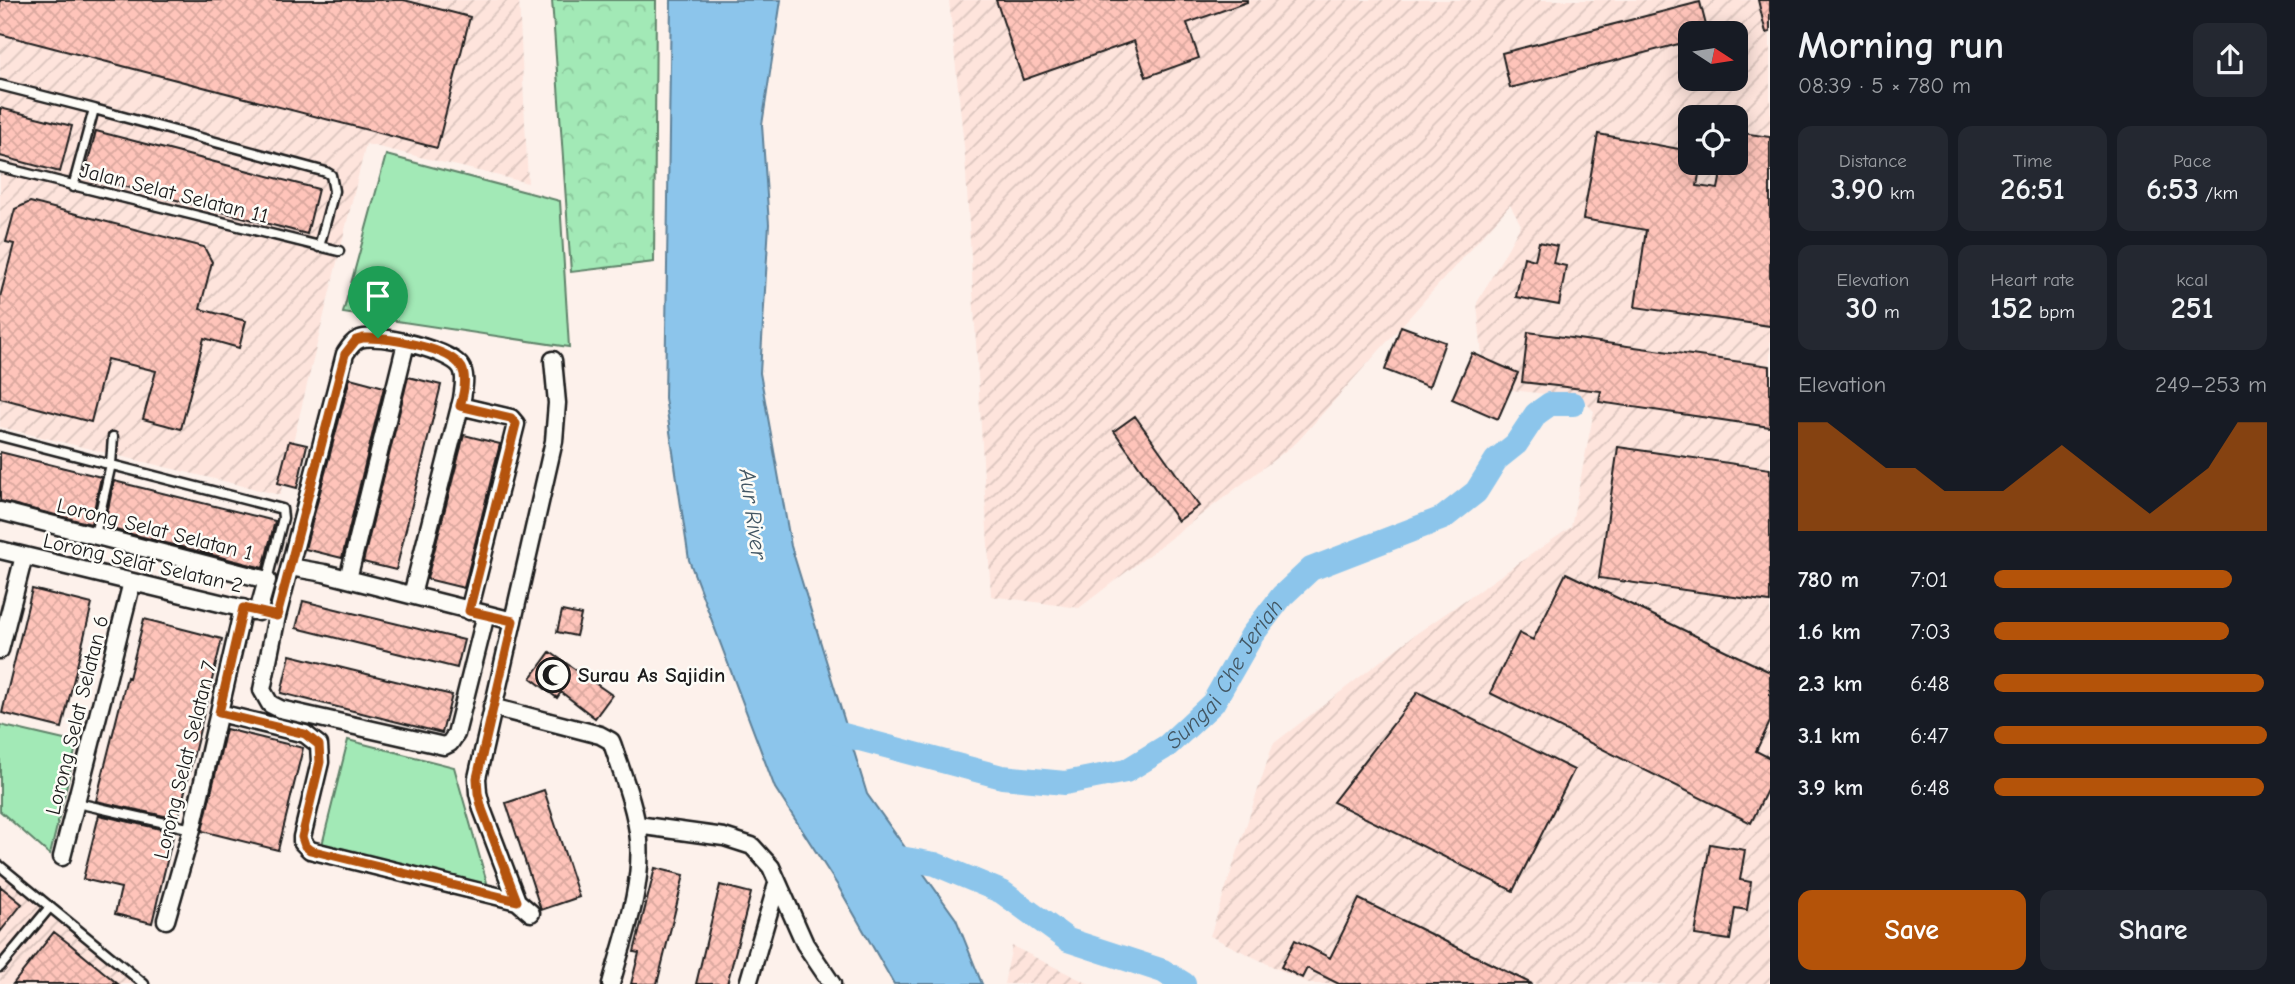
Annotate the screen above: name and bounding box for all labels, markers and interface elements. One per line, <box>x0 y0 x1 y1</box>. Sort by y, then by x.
north arrow <box>1678 21 1748 91</box>
map controls <box>1678 21 1748 175</box>
button: share <box>2193 23 2267 97</box>
text: Morning run <box>1798 24 2004 68</box>
text: 08:39 · 5 × 780 m <box>1798 72 1971 99</box>
button: locate <box>1678 105 1748 175</box>
text: Distance <box>1839 150 1907 172</box>
text: Time <box>2013 150 2052 172</box>
text: Pace <box>2173 150 2211 172</box>
street label: Jalan Selat Selatan 11 <box>77 158 271 228</box>
text: 3.90 <box>1831 172 1884 207</box>
text: 26:51 <box>2000 172 2065 207</box>
text: 6:53 <box>2146 172 2199 207</box>
text: km <box>1884 182 1915 204</box>
text: /km <box>2199 182 2238 204</box>
pin <box>348 266 408 338</box>
text: Elevation <box>1836 269 1909 291</box>
text: Heart rate <box>1991 269 2074 291</box>
text: kcal <box>2176 269 2208 291</box>
icon: arrive <box>359 277 397 315</box>
text: 30 <box>1846 291 1878 326</box>
text: 152 <box>1990 291 2033 326</box>
text: 251 <box>2171 291 2214 326</box>
text: m <box>1878 301 1900 323</box>
text: bpm <box>2033 301 2075 323</box>
text: Elevation <box>1798 371 1886 398</box>
text: 249–253 m <box>2155 371 2267 398</box>
water label: Aur River <box>733 466 773 562</box>
street label: Lorong Selat Selatan 1 <box>54 493 256 565</box>
street label: Lorong Selat Selatan 2 <box>41 528 245 598</box>
text: 780 m <box>1798 566 1859 593</box>
text: 7:01 <box>1910 566 1948 593</box>
water label: Sungai Che Jeriah <box>1160 593 1288 754</box>
street label: Lorong Selat Selatan 6 <box>41 613 113 817</box>
text: 1.6 km <box>1798 618 1861 645</box>
text: 7:03 <box>1910 618 1951 645</box>
mosque icon: Surau As Sajidin <box>534 656 572 694</box>
street label: Lorong Selat Selatan 7 <box>149 659 221 861</box>
place label: Surau As Sajidin <box>578 663 725 687</box>
text: 2.3 km <box>1798 670 1863 697</box>
text: 6:48 <box>1910 670 1950 697</box>
text: 3.1 km <box>1798 722 1860 749</box>
text: 6:47 <box>1910 722 1949 749</box>
text: 3.9 km <box>1798 774 1863 801</box>
text: 6:48 <box>1910 774 1950 801</box>
button: Save <box>1798 890 2026 970</box>
button: Share <box>2040 890 2267 970</box>

